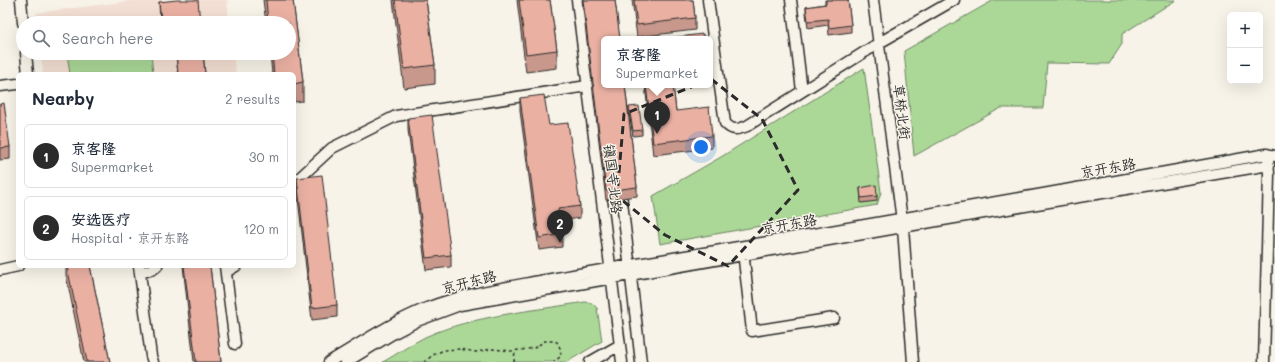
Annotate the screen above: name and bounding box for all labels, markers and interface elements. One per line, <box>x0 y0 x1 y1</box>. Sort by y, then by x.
map controls <box>1227 12 1263 84</box>
button: + <box>1227 12 1263 48</box>
search box <box>16 16 296 60</box>
icon: search <box>30 27 52 49</box>
text: Search here <box>62 28 153 48</box>
popup <box>601 36 713 88</box>
text: 京客隆 <box>616 44 661 64</box>
button: − <box>1227 48 1263 84</box>
text: Supermarket <box>616 64 698 81</box>
street label: 草桥北街 <box>890 83 915 141</box>
text: Nearby <box>32 87 94 109</box>
text: 2 results <box>225 90 280 107</box>
pin: 1 <box>644 101 670 134</box>
your location <box>691 137 711 157</box>
text: 京客隆 <box>71 138 116 158</box>
street label: 镇国寺北路 <box>600 143 627 215</box>
text: 1 <box>43 148 49 165</box>
text: 30 m <box>249 148 279 165</box>
street label: 京开东路 <box>1079 153 1137 182</box>
text: Supermarket <box>71 158 154 175</box>
text: 安选医疗 <box>71 209 131 229</box>
street label: 京开东路 <box>760 209 818 238</box>
pin: 2 <box>547 210 573 243</box>
text: 2 <box>42 220 50 237</box>
text: 120 m <box>243 220 279 237</box>
text: Hospital · 京开东路 <box>71 229 189 246</box>
street label: 京开东路 <box>439 266 498 298</box>

